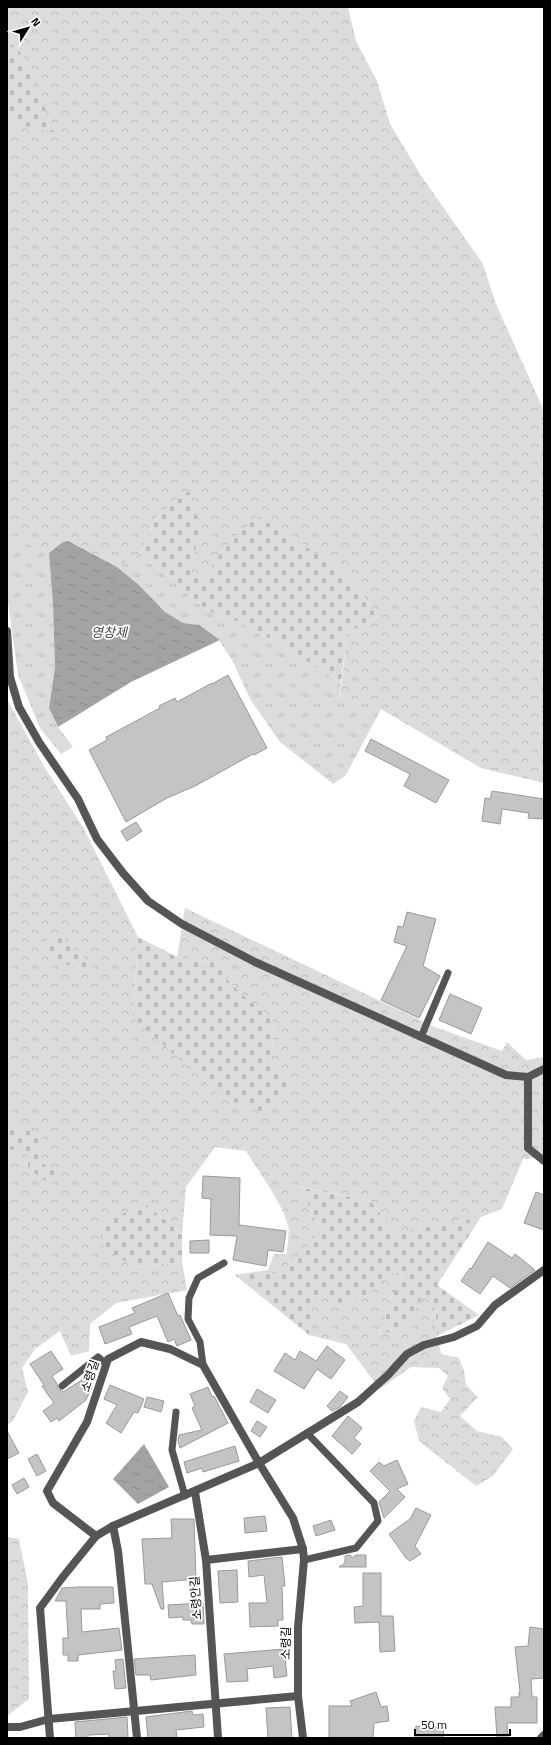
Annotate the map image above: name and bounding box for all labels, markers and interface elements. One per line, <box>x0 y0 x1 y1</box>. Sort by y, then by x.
north arrow <box>8 8 48 48</box>
text: N <box>27 14 45 30</box>
water label: 영창제 <box>91 622 129 642</box>
street label: 소령길 <box>75 1357 104 1395</box>
street label: 소령안길 <box>184 1575 207 1621</box>
street label: 소령길 <box>276 1626 295 1660</box>
scale bar <box>415 1711 510 1737</box>
text: 50 m <box>421 1715 447 1734</box>

